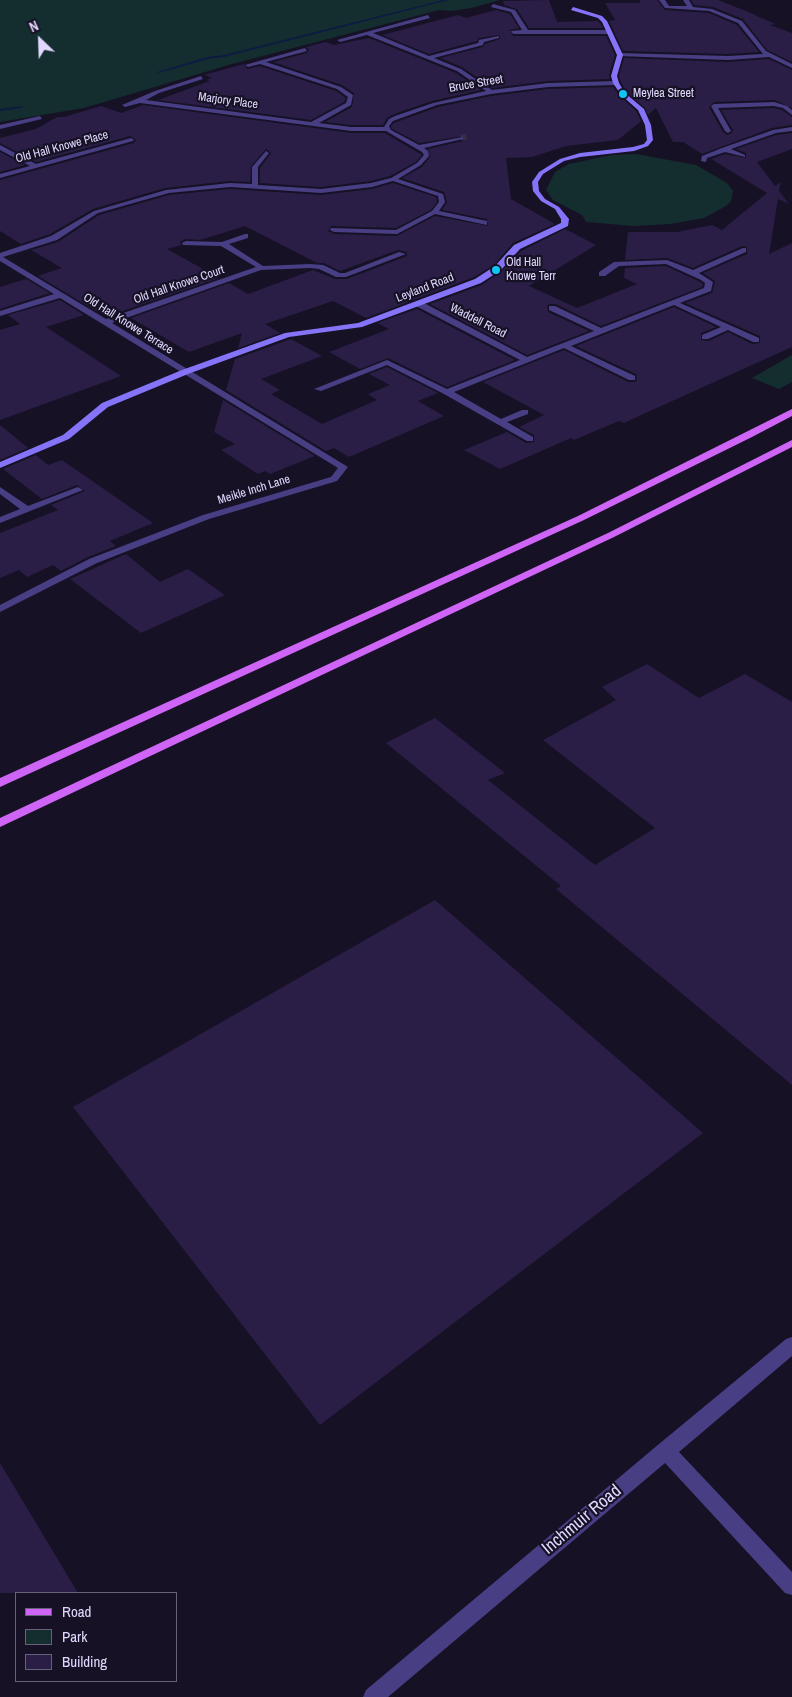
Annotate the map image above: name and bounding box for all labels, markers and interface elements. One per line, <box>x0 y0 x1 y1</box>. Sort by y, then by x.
north arrow <box>15 15 65 65</box>
text: N <box>26 16 41 36</box>
street label: Bruce Street <box>448 72 504 96</box>
place label: Meylea Street <box>633 87 694 101</box>
marker: Meylea Street <box>617 88 629 100</box>
street label: Marjory Place <box>197 90 259 112</box>
street label: Old Hall Knowe Place <box>14 128 110 166</box>
place label: Old Hall Knowe Terr <box>506 256 556 284</box>
street label: Old Hall Knowe Court <box>132 263 226 307</box>
marker: Old Hall Knowe Terr <box>490 264 502 276</box>
street label: Leyland Road <box>394 270 456 306</box>
street label: Old Hall Knowe Terrace <box>80 291 176 357</box>
street label: Waddell Road <box>447 301 509 341</box>
street label: Meikle Inch Lane <box>216 472 292 508</box>
street label: Inchmuir Road <box>538 1481 626 1559</box>
legend <box>15 1592 178 1682</box>
text: Road <box>62 1601 91 1622</box>
text: Park <box>62 1626 87 1647</box>
text: Building <box>62 1651 107 1672</box>

